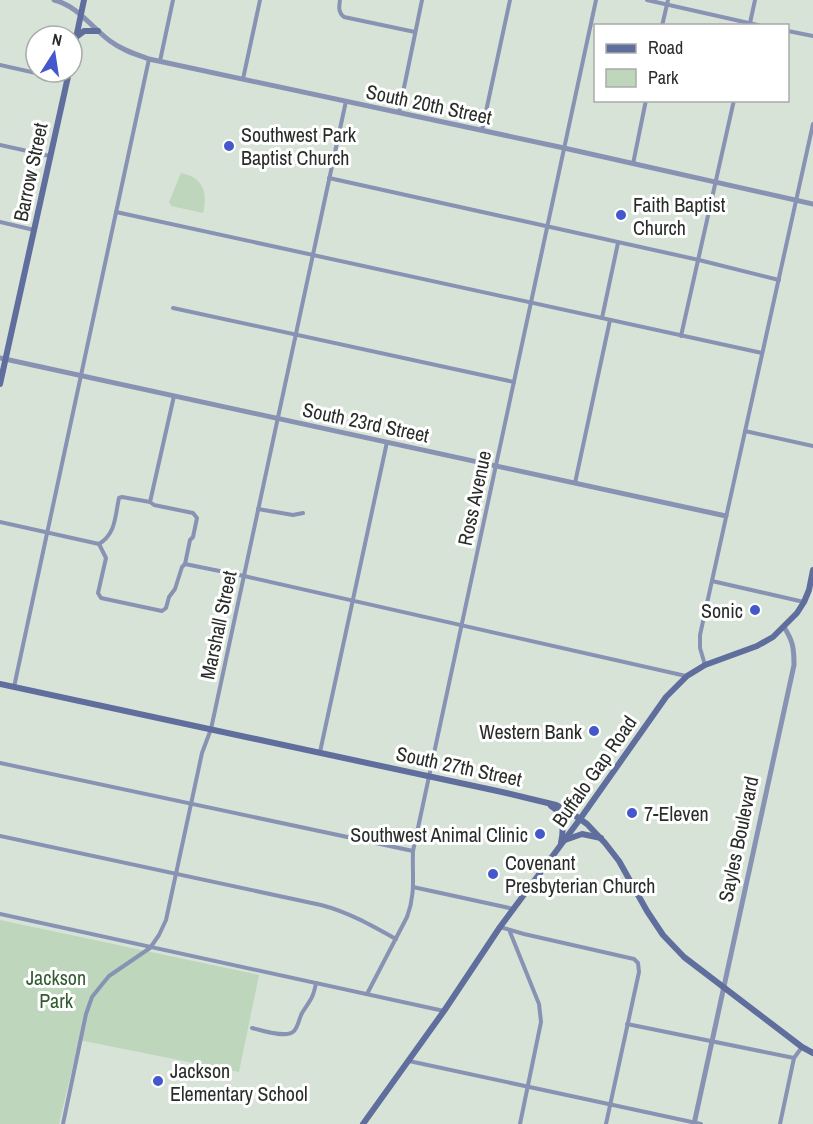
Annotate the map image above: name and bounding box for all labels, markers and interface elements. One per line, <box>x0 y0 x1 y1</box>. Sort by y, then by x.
north arrow <box>24 24 84 84</box>
legend <box>594 24 789 102</box>
text: N <box>50 28 64 51</box>
text: Road <box>648 35 683 60</box>
text: Park <box>648 65 679 90</box>
street label: South 20th Street <box>364 78 495 131</box>
street label: Barrow Street <box>6 120 54 224</box>
place label: Southwest Park Baptist Church <box>241 121 357 171</box>
marker: Southwest Park Baptist Church <box>222 139 236 153</box>
place label: Faith Baptist Church <box>633 191 726 241</box>
marker: Faith Baptist Church <box>614 208 628 222</box>
street label: South 23rd Street <box>300 395 432 449</box>
street label: Ross Avenue <box>451 448 497 548</box>
street label: Marshall Street <box>193 568 243 682</box>
place label: Sonic <box>701 597 743 624</box>
marker: Sonic <box>748 603 762 617</box>
street label: Buffalo Gap Road <box>546 710 642 832</box>
place label: Western Bank <box>479 718 583 745</box>
marker: Western Bank <box>587 724 601 738</box>
street label: South 27th Street <box>394 740 525 793</box>
street label: Sayles Boulevard <box>712 774 764 904</box>
place label: 7-Eleven <box>644 800 709 827</box>
marker: 7-Eleven <box>625 806 639 820</box>
place label: Southwest Animal Clinic <box>350 821 528 848</box>
marker: Southwest Animal Clinic <box>533 827 547 841</box>
place label: Covenant Presbyterian Church <box>505 849 655 899</box>
marker: Covenant Presbyterian Church <box>486 867 500 881</box>
park label: Jackson Park <box>26 964 86 1014</box>
place label: Jackson Elementary School <box>170 1057 308 1107</box>
marker: Jackson Elementary School <box>151 1074 165 1088</box>

